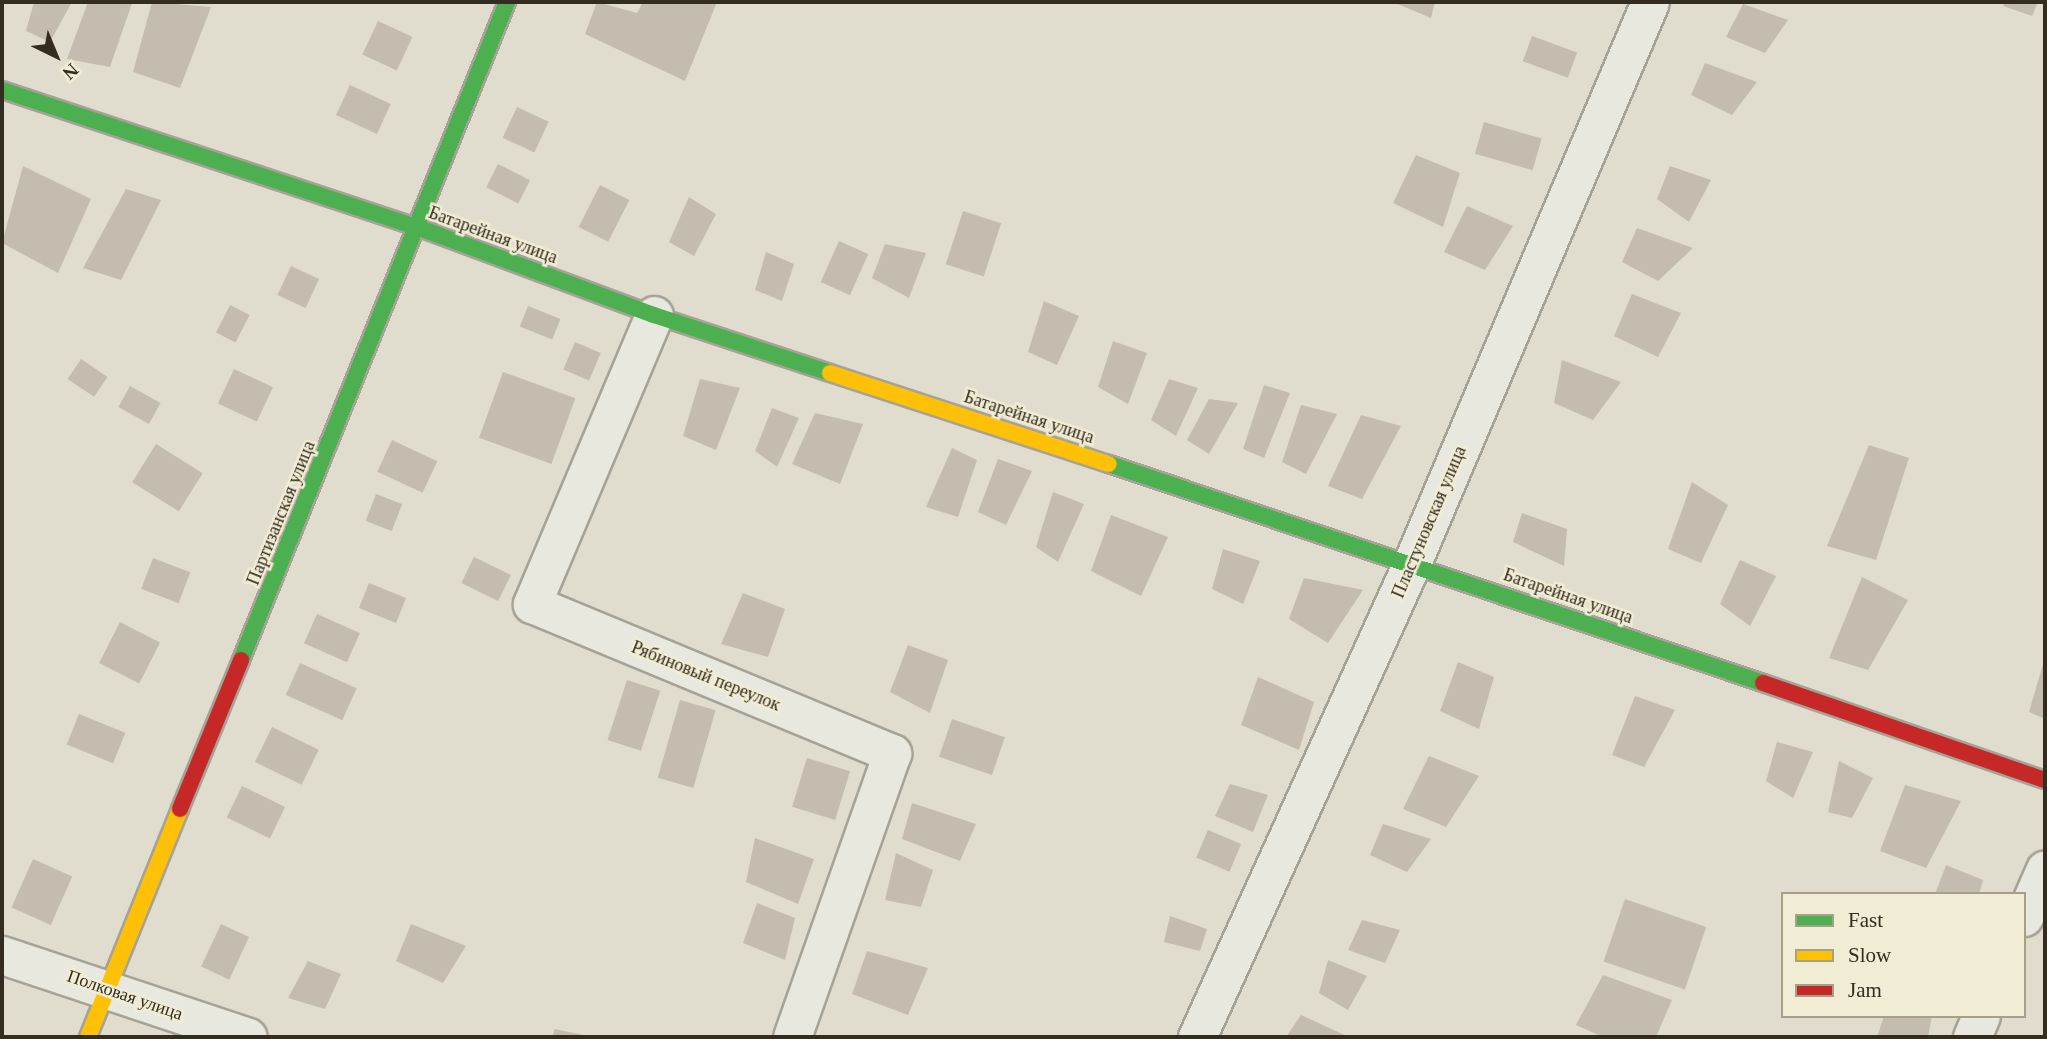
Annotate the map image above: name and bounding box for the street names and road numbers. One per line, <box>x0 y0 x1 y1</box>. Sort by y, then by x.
street label: Батарейная улица <box>426 202 560 268</box>
street label: Батарейная улица <box>961 386 1097 448</box>
street label: Партизанская улица <box>242 438 320 588</box>
street label: Пластуновская улица <box>1387 443 1471 601</box>
street label: Батарейная улица <box>1500 564 1636 628</box>
street label: Рябиновый переулок <box>628 636 784 716</box>
street label: Полковая улица <box>64 965 186 1025</box>

